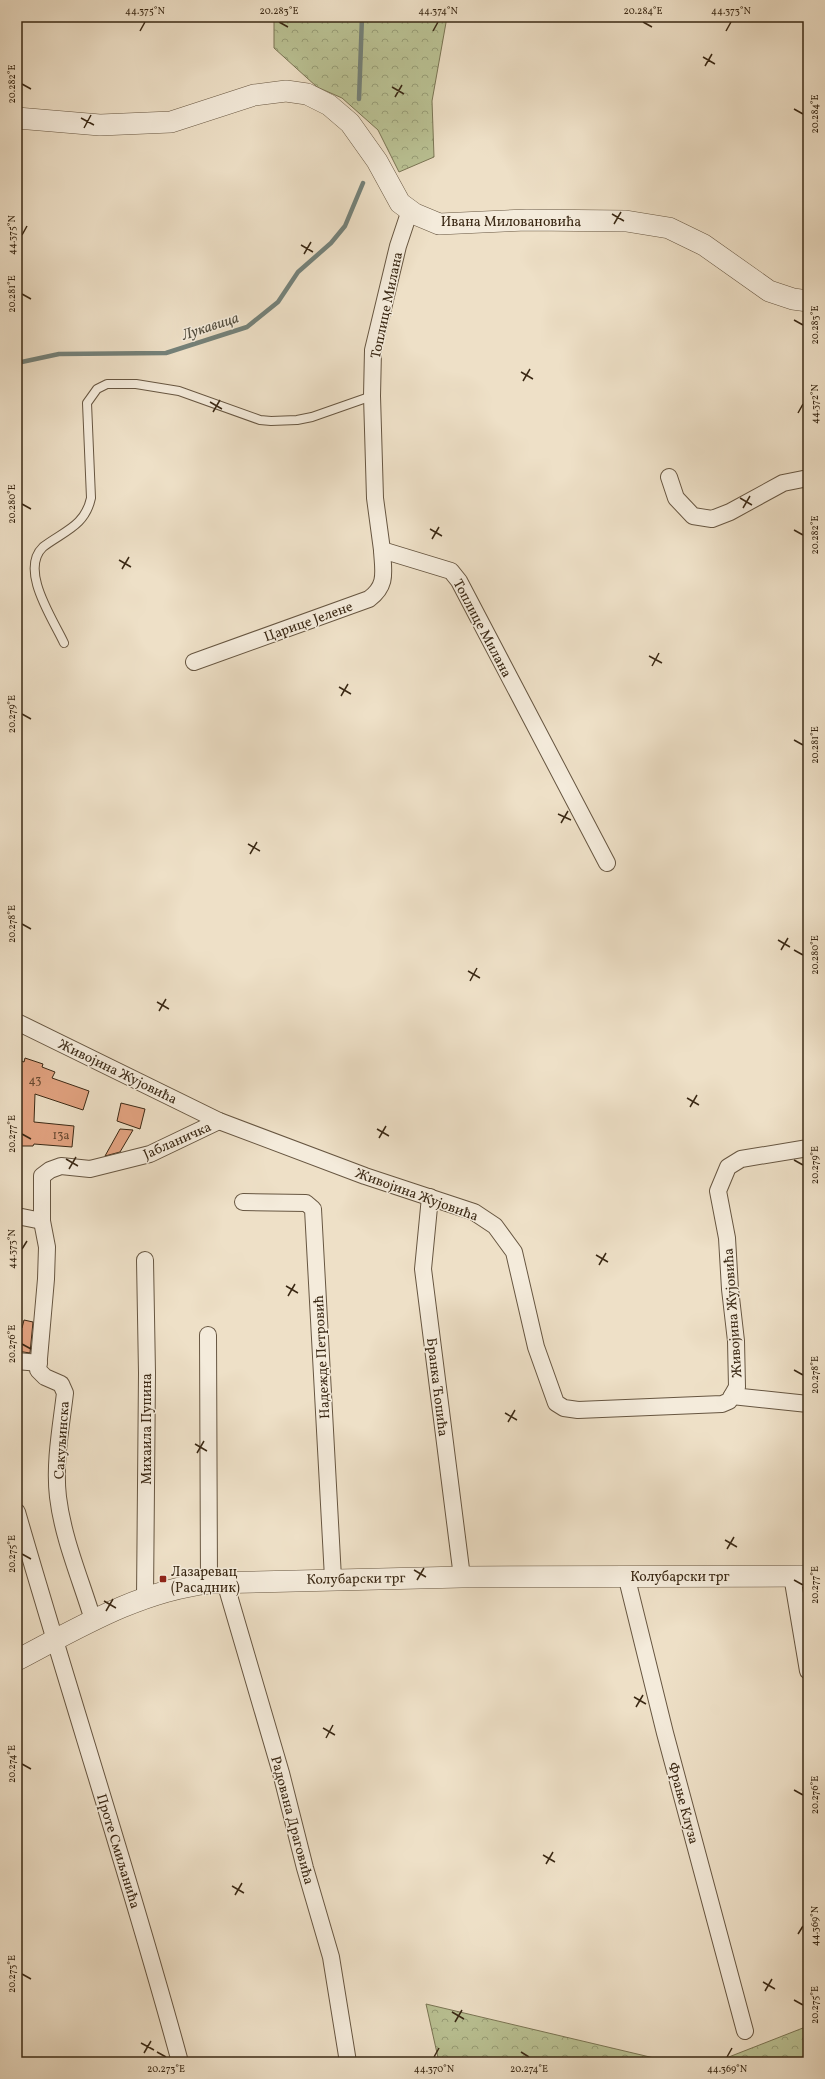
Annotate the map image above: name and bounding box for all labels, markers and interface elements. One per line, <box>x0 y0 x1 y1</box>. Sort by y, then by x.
text: 44.375°N <box>125 4 166 18</box>
text: 20.283°E <box>260 4 298 18</box>
text: 44.374°N <box>418 4 458 18</box>
text: 20.284°E <box>623 4 663 18</box>
text: 44.373°N <box>711 4 752 18</box>
text: 20.282°E <box>5 64 19 104</box>
text: 20.284°E <box>808 94 822 134</box>
street label: Ивана Миловановића <box>441 213 581 232</box>
text: 44.375°N <box>5 214 19 255</box>
street label: Топлице Милана <box>367 250 408 360</box>
text: 20.281°E <box>5 275 19 313</box>
text: 20.283°E <box>808 306 822 344</box>
water label: Лукавица <box>178 308 242 347</box>
text: 44.372°N <box>808 383 822 424</box>
text: 20.280°E <box>5 484 19 524</box>
text: 20.282°E <box>808 515 822 555</box>
street label: Топлице Милана <box>448 576 516 681</box>
street label: Царице Јелене <box>262 597 356 647</box>
text: 20.279°E <box>5 695 19 733</box>
text: 20.281°E <box>808 726 822 764</box>
text: 20.278°E <box>5 905 19 943</box>
text: 20.280°E <box>808 935 822 975</box>
street label: Живојина Жујовића <box>55 1035 180 1109</box>
house number: 43 <box>29 1073 41 1089</box>
text: 20.277°E <box>5 1115 19 1153</box>
street label: Јабланичка <box>141 1118 215 1165</box>
house number: 13a <box>53 1128 69 1144</box>
text: 20.279°E <box>808 1146 822 1184</box>
street label: Живојина Жујовића <box>352 1164 481 1227</box>
text: 44.373°N <box>5 1228 19 1269</box>
street label: Живојина Жујовића <box>719 1247 748 1378</box>
street label: Надежде Петровић <box>310 1295 335 1419</box>
text: 20.276°E <box>5 1325 19 1363</box>
street label: Бранка Ћопића <box>421 1337 452 1438</box>
text: 20.278°E <box>808 1356 822 1394</box>
street label: Михаила Пупина <box>138 1373 157 1485</box>
street label: Сакуљинска <box>50 1400 75 1480</box>
text: 20.275°E <box>5 1535 19 1573</box>
place label: Лазаревац (Расадник) <box>171 1563 240 1598</box>
text: 20.277°E <box>808 1566 822 1604</box>
street label: Колубарски трг <box>630 1568 730 1587</box>
street label: Колубарски трг <box>306 1569 406 1590</box>
marker: Лазаревац (Расадник) <box>158 1574 168 1584</box>
text: 20.274°E <box>5 1745 19 1783</box>
street label: Радована Драговића <box>265 1754 318 1887</box>
street label: Фрање Клуза <box>663 1760 703 1846</box>
text: 20.276°E <box>808 1776 822 1814</box>
street label: Проте Смиљанића <box>91 1792 144 1911</box>
text: 44.369°N <box>808 1905 822 1946</box>
text: 20.273°E <box>5 1955 19 1993</box>
text: 20.275°E <box>808 1986 822 2024</box>
text: 20.273°E <box>147 2062 185 2076</box>
text: 44.370°N <box>414 2062 455 2076</box>
text: 20.274°E <box>510 2062 548 2076</box>
text: 44.369°N <box>707 2062 748 2076</box>

